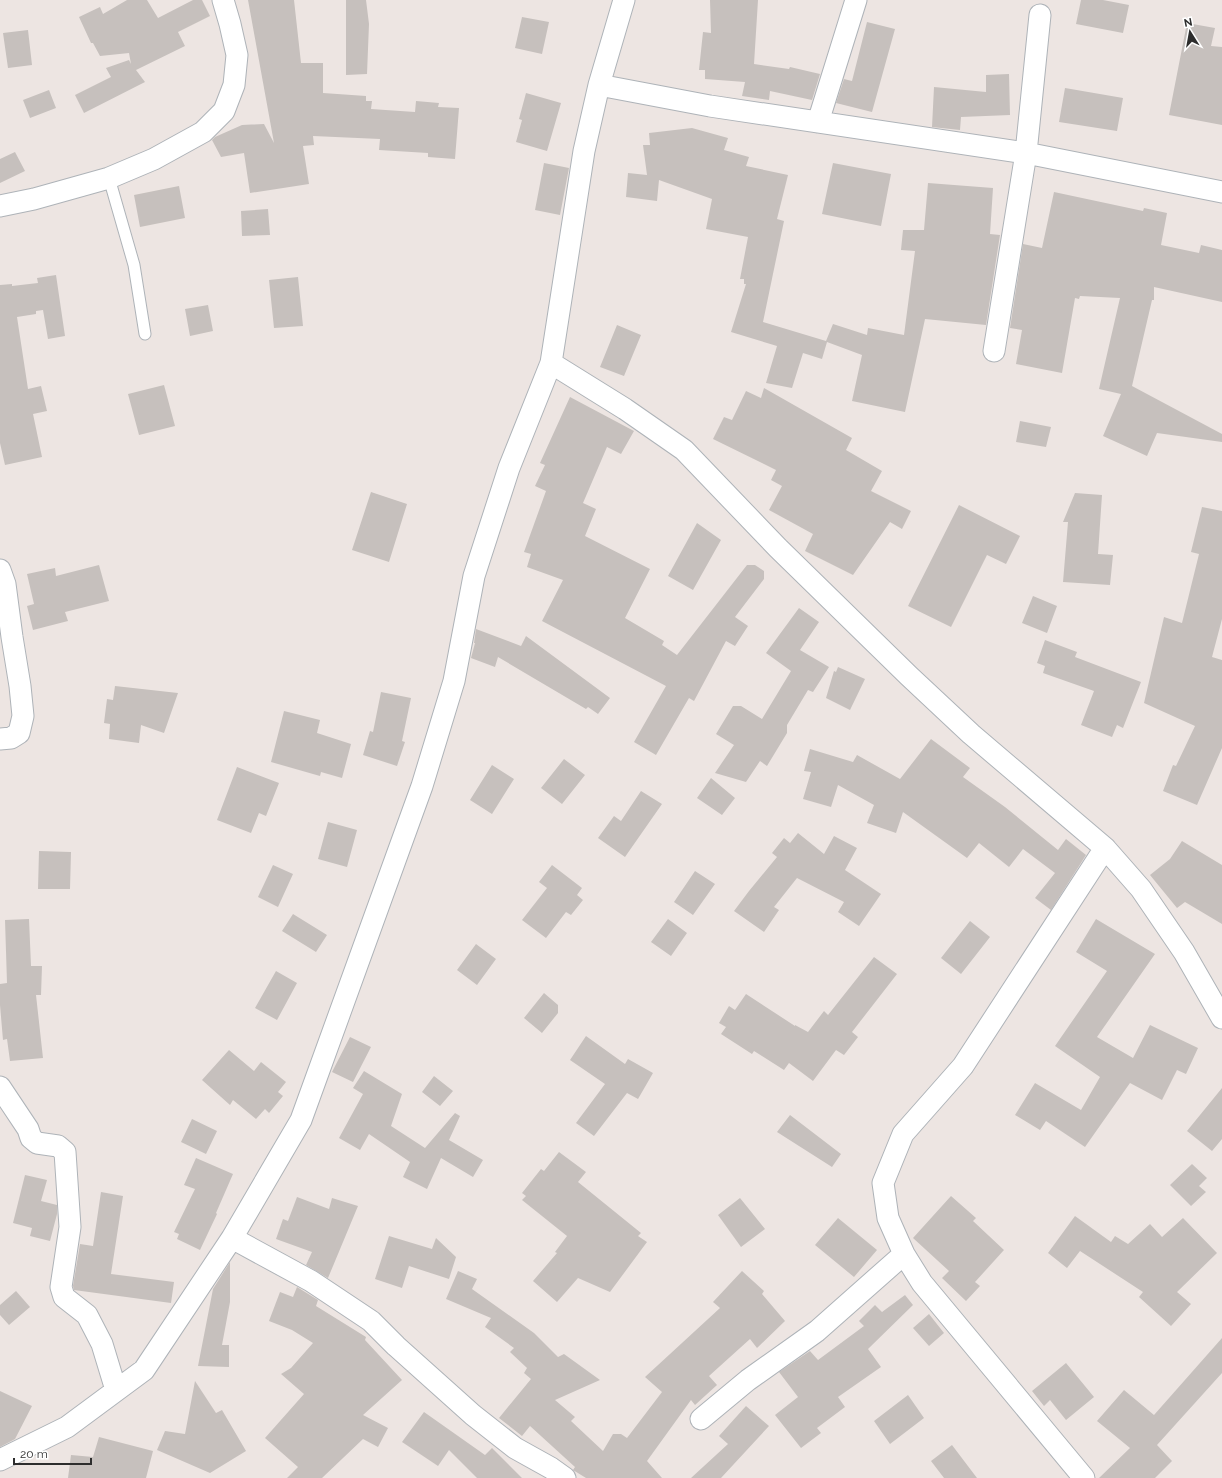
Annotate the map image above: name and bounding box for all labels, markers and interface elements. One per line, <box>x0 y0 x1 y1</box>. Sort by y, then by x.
north arrow <box>1170 12 1210 52</box>
text: N <box>1183 15 1194 30</box>
scale bar <box>14 1440 91 1466</box>
text: 20 m <box>20 1447 48 1461</box>

